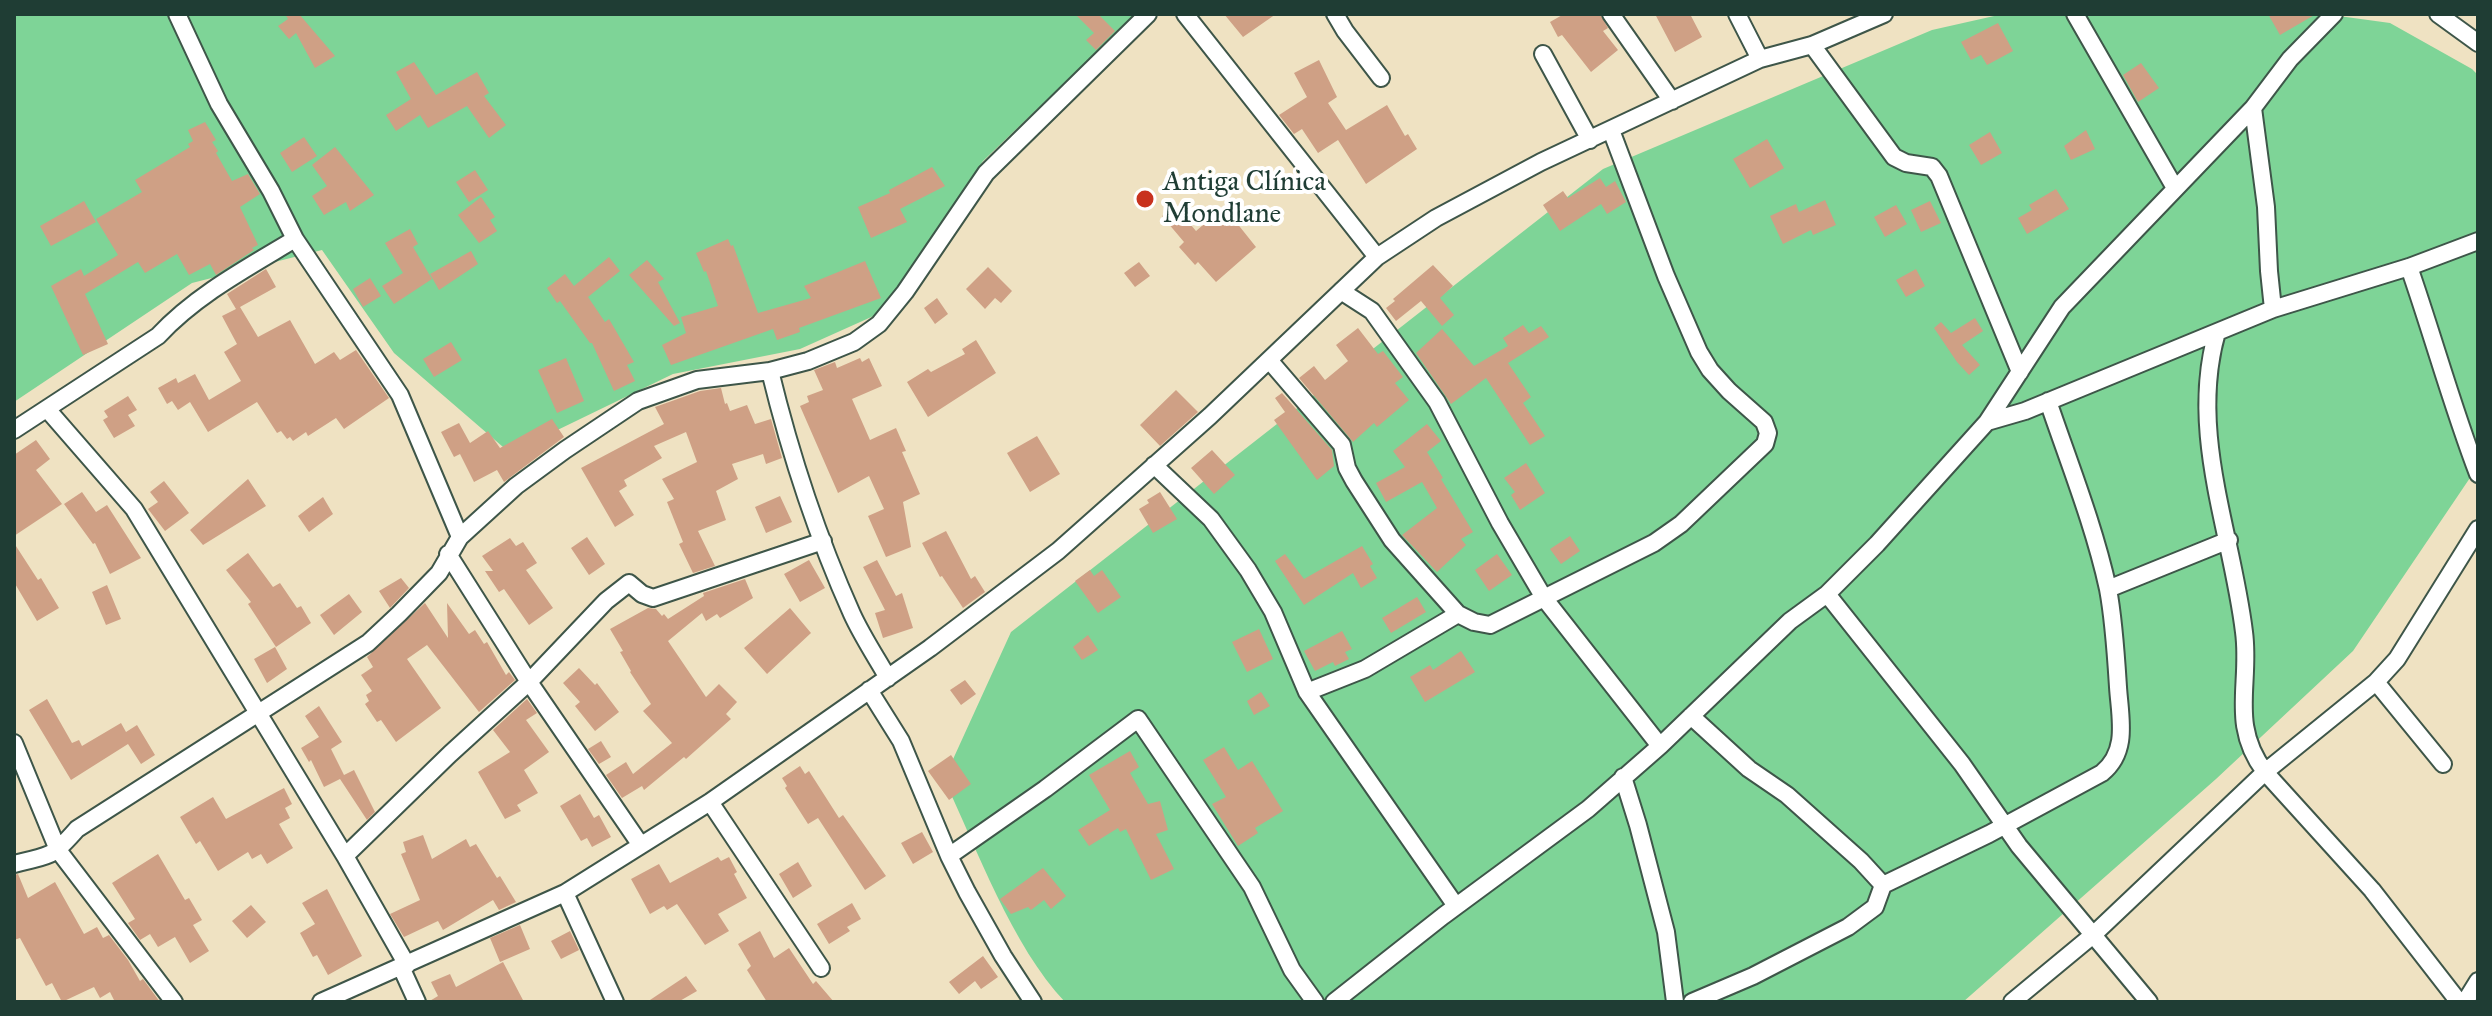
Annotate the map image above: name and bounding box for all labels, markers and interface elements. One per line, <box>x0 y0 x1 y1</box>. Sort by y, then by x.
place label: Antiga Clínica Mondlane <box>1163 166 1326 232</box>
marker: Antiga Clínica Mondlane <box>1134 188 1156 210</box>

